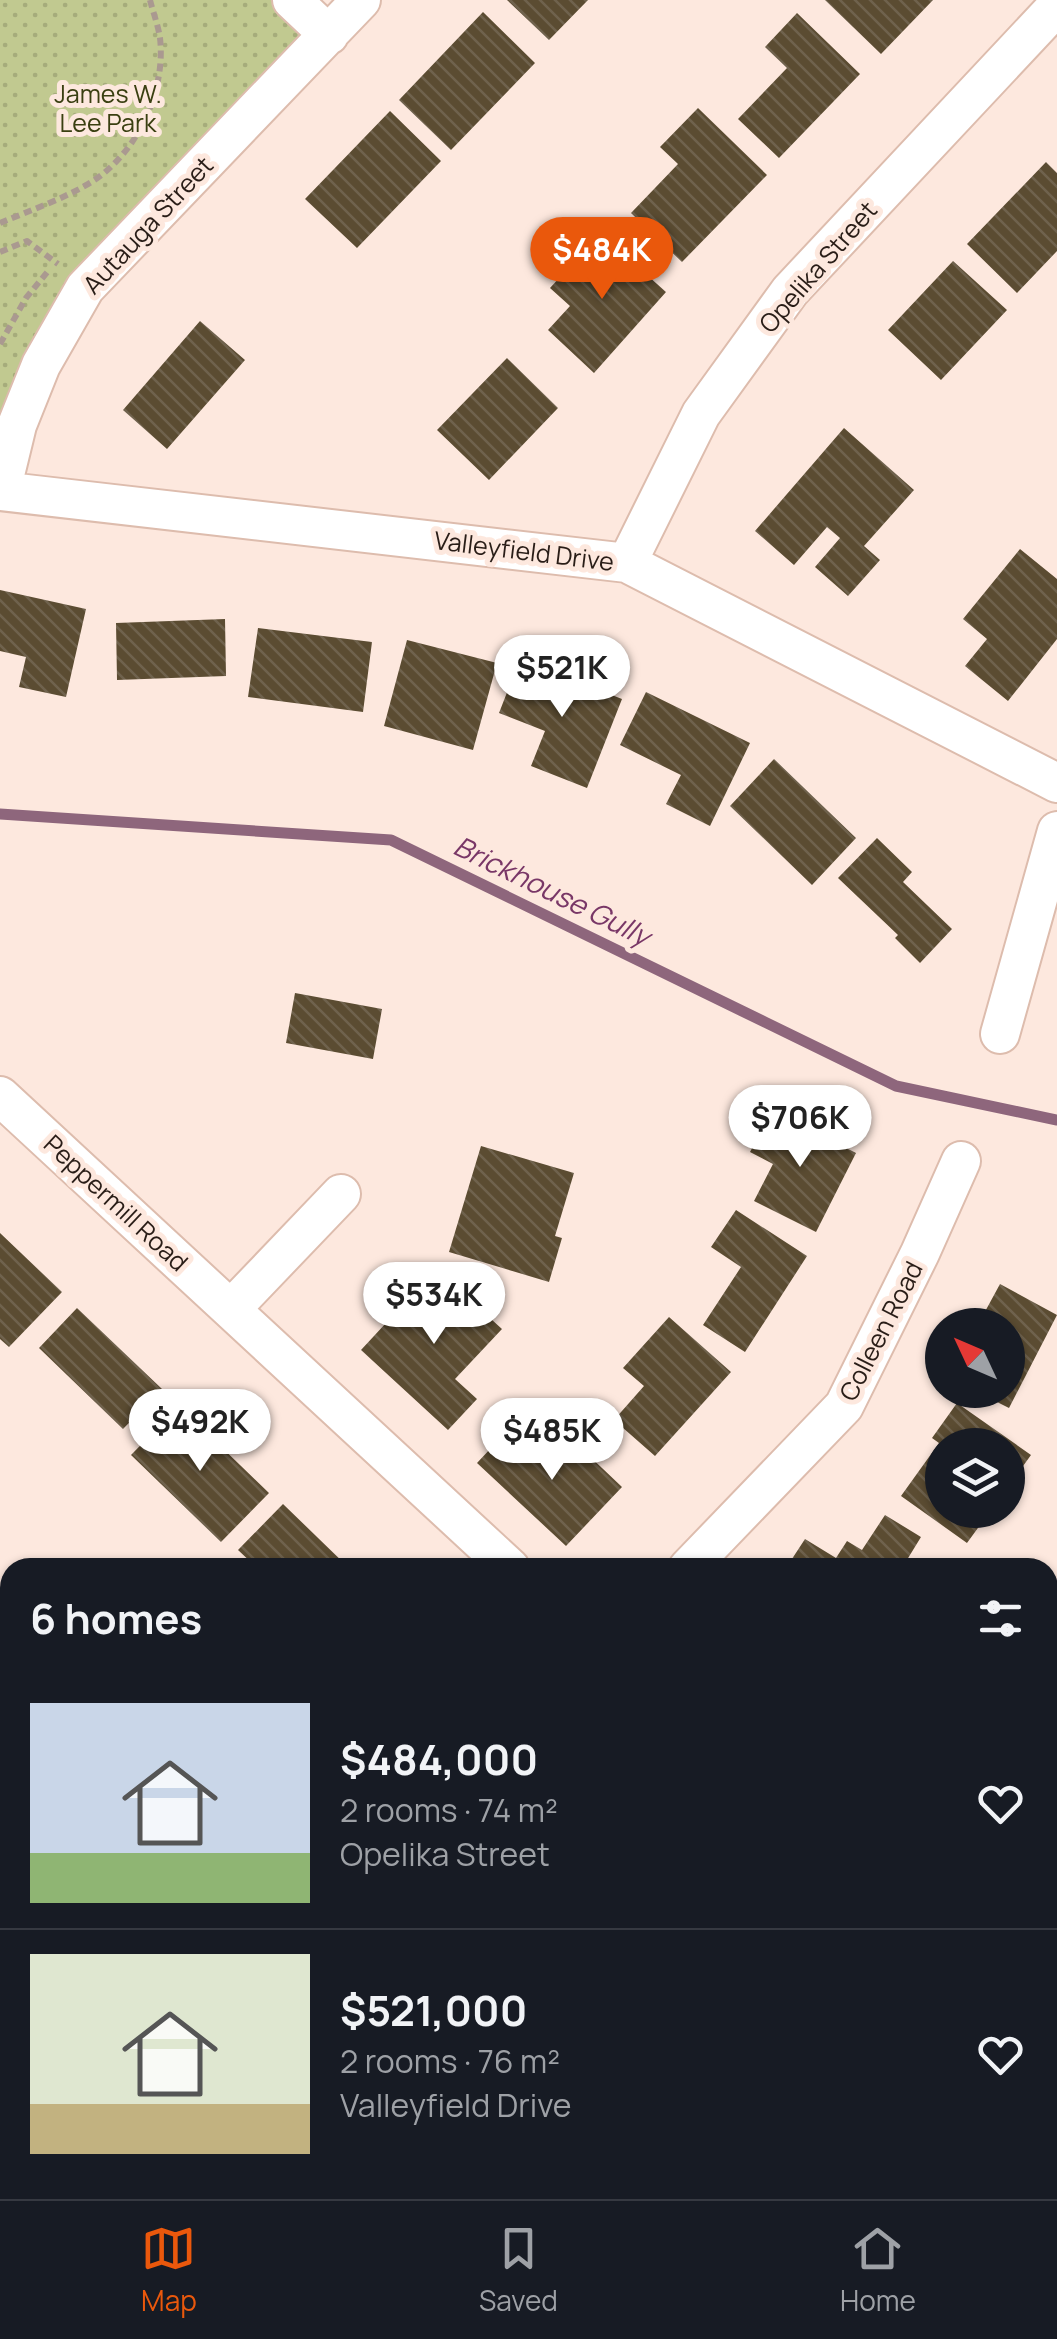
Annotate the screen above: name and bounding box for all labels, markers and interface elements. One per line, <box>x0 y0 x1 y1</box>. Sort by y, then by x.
park label: James W. Lee Park <box>54 76 162 140</box>
street label: Autauga Street <box>75 148 221 301</box>
street label: Opelika Street <box>751 193 885 340</box>
pin: $484K <box>532 217 672 302</box>
text: $484K <box>552 227 652 271</box>
street label: Valleyfield Drive <box>432 522 616 579</box>
pin: $521K <box>492 635 632 720</box>
text: $521K <box>516 645 608 689</box>
water label: Brickhouse Gully <box>448 826 661 956</box>
pin: $706K <box>730 1085 870 1170</box>
text: $706K <box>751 1095 849 1139</box>
street label: Peppermill Road <box>37 1127 196 1279</box>
street label: Colleen Road <box>830 1255 931 1407</box>
pin: $534K <box>364 1262 504 1347</box>
text: $534K <box>385 1272 483 1316</box>
north arrow <box>925 1308 1025 1408</box>
map controls <box>925 1308 1025 1528</box>
pin: $492K <box>130 1389 270 1474</box>
pin: $485K <box>482 1398 622 1483</box>
text: $492K <box>151 1399 249 1443</box>
text: $485K <box>503 1408 601 1452</box>
button: layers <box>925 1428 1025 1528</box>
text: 6 homes <box>30 1589 202 1647</box>
icon: filters <box>973 1591 1028 1646</box>
text: $484,000 <box>340 1730 538 1788</box>
icon: home <box>110 1743 230 1863</box>
icon: heart <box>973 1776 1028 1831</box>
text: 2 rooms · 74 m² <box>340 1788 558 1832</box>
text: Opelika Street <box>340 1832 550 1876</box>
text: $521,000 <box>340 1981 527 2039</box>
icon: home <box>110 1994 230 2114</box>
icon: heart <box>973 2027 1028 2082</box>
text: 2 rooms · 76 m² <box>340 2039 560 2083</box>
text: Valleyfield Drive <box>340 2083 572 2127</box>
tab: Map <box>141 2221 197 2319</box>
tab: Saved <box>479 2221 558 2319</box>
tab: Home <box>840 2221 916 2319</box>

